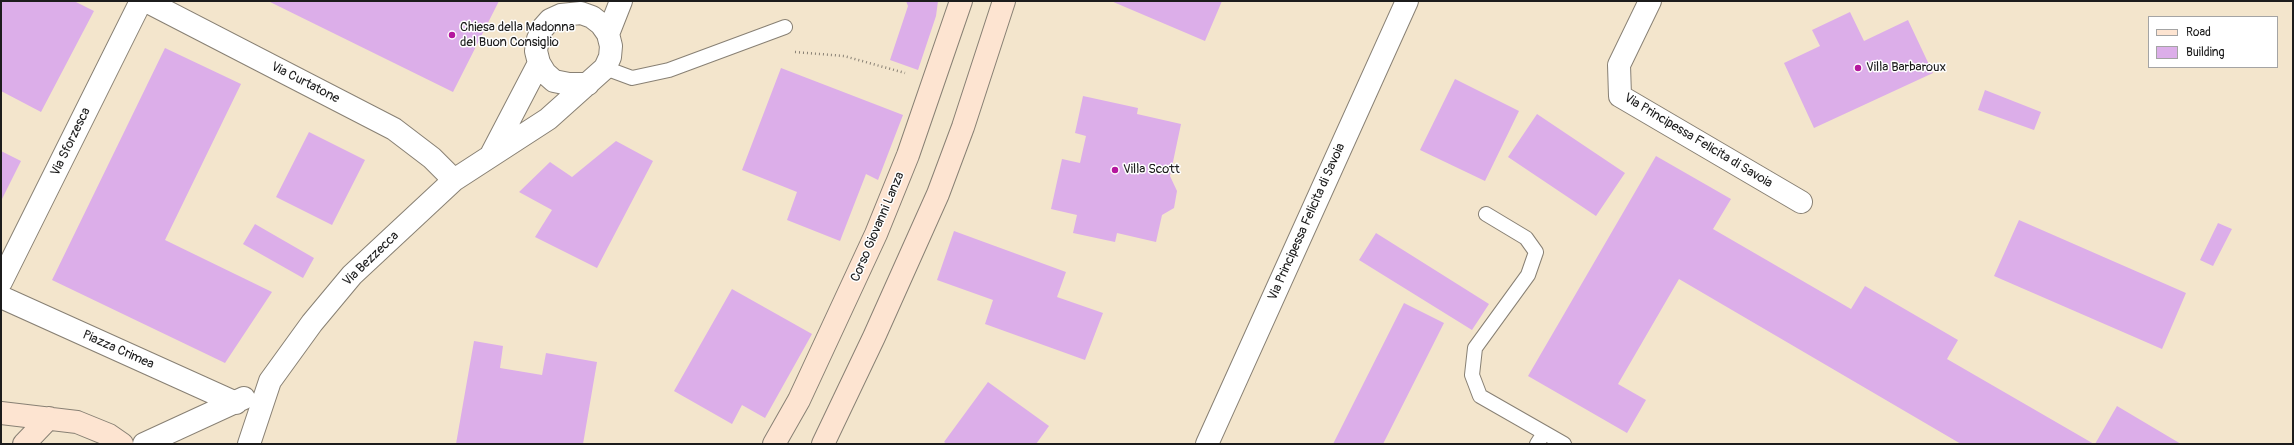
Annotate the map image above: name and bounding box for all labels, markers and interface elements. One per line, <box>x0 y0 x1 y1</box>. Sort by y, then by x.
legend <box>2148 16 2278 68</box>
place label: Chiesa della Madonna del Buon Consiglio <box>460 20 575 51</box>
text: Road <box>2186 25 2211 40</box>
marker: Chiesa della Madonna del Buon Consiglio <box>447 30 457 40</box>
text: Building <box>2186 45 2225 60</box>
street label: Via Curtatone <box>268 59 342 107</box>
place label: Villa Barbaroux <box>1866 60 1946 76</box>
marker: Villa Barbaroux <box>1853 63 1863 73</box>
street label: Via Principessa Felicita di Savoia <box>1621 90 1775 192</box>
street label: Via Sforzesca <box>48 105 94 179</box>
street label: Via Principessa Felicita di Savoia <box>1265 141 1349 303</box>
place label: Villa Scott <box>1123 162 1180 178</box>
marker: Villa Scott <box>1110 165 1120 175</box>
street label: Corso Giovanni Lanza <box>848 170 908 284</box>
street label: Via Bezzecca <box>340 228 402 290</box>
street label: Piazza Crimea <box>80 327 156 373</box>

